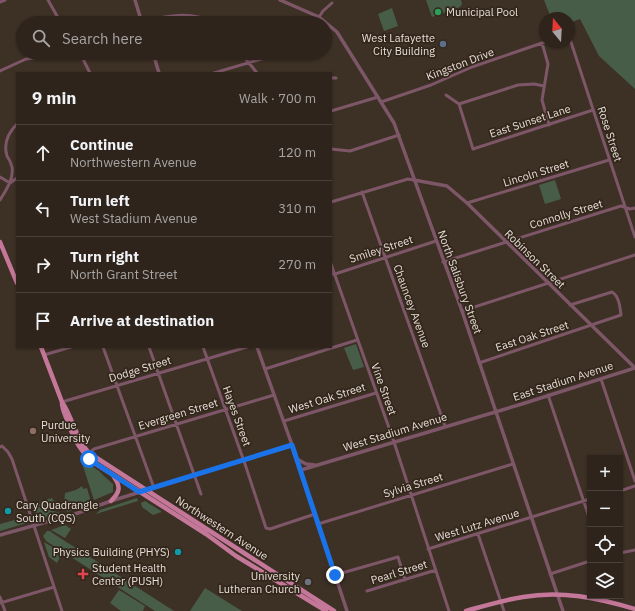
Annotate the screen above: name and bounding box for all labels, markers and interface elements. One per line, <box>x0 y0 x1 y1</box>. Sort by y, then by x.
place label: Municipal Pool <box>446 5 518 19</box>
marker: Municipal Pool <box>433 7 443 17</box>
north arrow <box>539 12 575 48</box>
search box <box>16 16 332 60</box>
icon: search <box>30 27 52 49</box>
text: Search here <box>62 29 142 48</box>
place label: West Lafayette City Building <box>362 31 435 58</box>
marker: West Lafayette City Building <box>438 39 448 49</box>
street label: Kingston Drive <box>424 45 496 83</box>
text: 9 min <box>32 87 76 109</box>
text: Walk · 700 m <box>239 90 316 107</box>
street label: East Sunset Lane <box>488 101 572 141</box>
street label: Rose Street <box>595 105 626 163</box>
text: Continue <box>70 135 134 154</box>
icon: ahead <box>32 142 54 164</box>
text: 120 m <box>278 144 316 161</box>
text: Northwestern Avenue <box>70 154 197 171</box>
street label: Lincoln Street <box>501 156 571 190</box>
text: Turn left <box>70 191 130 210</box>
street label: Connolly Street <box>528 196 604 232</box>
icon: left <box>32 198 54 220</box>
text: 310 m <box>278 200 316 217</box>
text: West Stadium Avenue <box>70 210 197 227</box>
street label: Robinson Street <box>502 227 568 292</box>
street label: North Salisbury Street <box>435 228 485 336</box>
street label: Smiley Street <box>347 232 415 266</box>
text: Turn right <box>70 247 139 266</box>
icon: right <box>32 254 54 276</box>
text: 270 m <box>278 256 316 273</box>
street label: Chauncey Avenue <box>390 262 434 350</box>
text: North Grant Street <box>70 266 178 283</box>
icon: arrive <box>32 310 54 332</box>
text: Arrive at destination <box>70 311 214 330</box>
street label: East Oak Street <box>494 318 571 354</box>
street label: Dodge Street <box>107 353 173 385</box>
street label: East Stadium Avenue <box>511 358 615 404</box>
street label: Vine Street <box>368 361 400 417</box>
street label: West Oak Street <box>287 380 367 416</box>
street label: Hayes Street <box>220 384 254 448</box>
street label: Evergreen Street <box>137 395 220 433</box>
street label: West Stadium Avenue <box>341 410 449 454</box>
place label: Purdue University <box>41 418 91 445</box>
marker: Purdue University <box>28 426 38 436</box>
route start <box>80 450 98 468</box>
map controls <box>587 455 623 599</box>
button: + <box>587 455 623 491</box>
street label: Sylvia Street <box>382 469 445 501</box>
button: − <box>587 491 623 527</box>
street label: Northwestern Avenue <box>173 493 271 563</box>
place label: Cary Quadrangle South (CQS) <box>16 498 98 525</box>
marker: Cary Quadrangle South (CQS) <box>3 506 13 516</box>
street label: West Lutz Avenue <box>433 506 521 544</box>
button: locate <box>587 527 623 563</box>
place label: Physics Building (PHYS) <box>53 545 170 559</box>
marker: Physics Building (PHYS) <box>173 547 183 557</box>
street label: Pearl Street <box>369 557 429 587</box>
place label: Student Health Center (PUSH) <box>92 561 166 588</box>
button: layers <box>587 563 623 599</box>
route end <box>326 566 344 584</box>
marker: Student Health Center (PUSH) <box>77 568 89 580</box>
place label: University Lutheran Church <box>218 569 300 596</box>
marker: University Lutheran Church <box>303 577 313 587</box>

